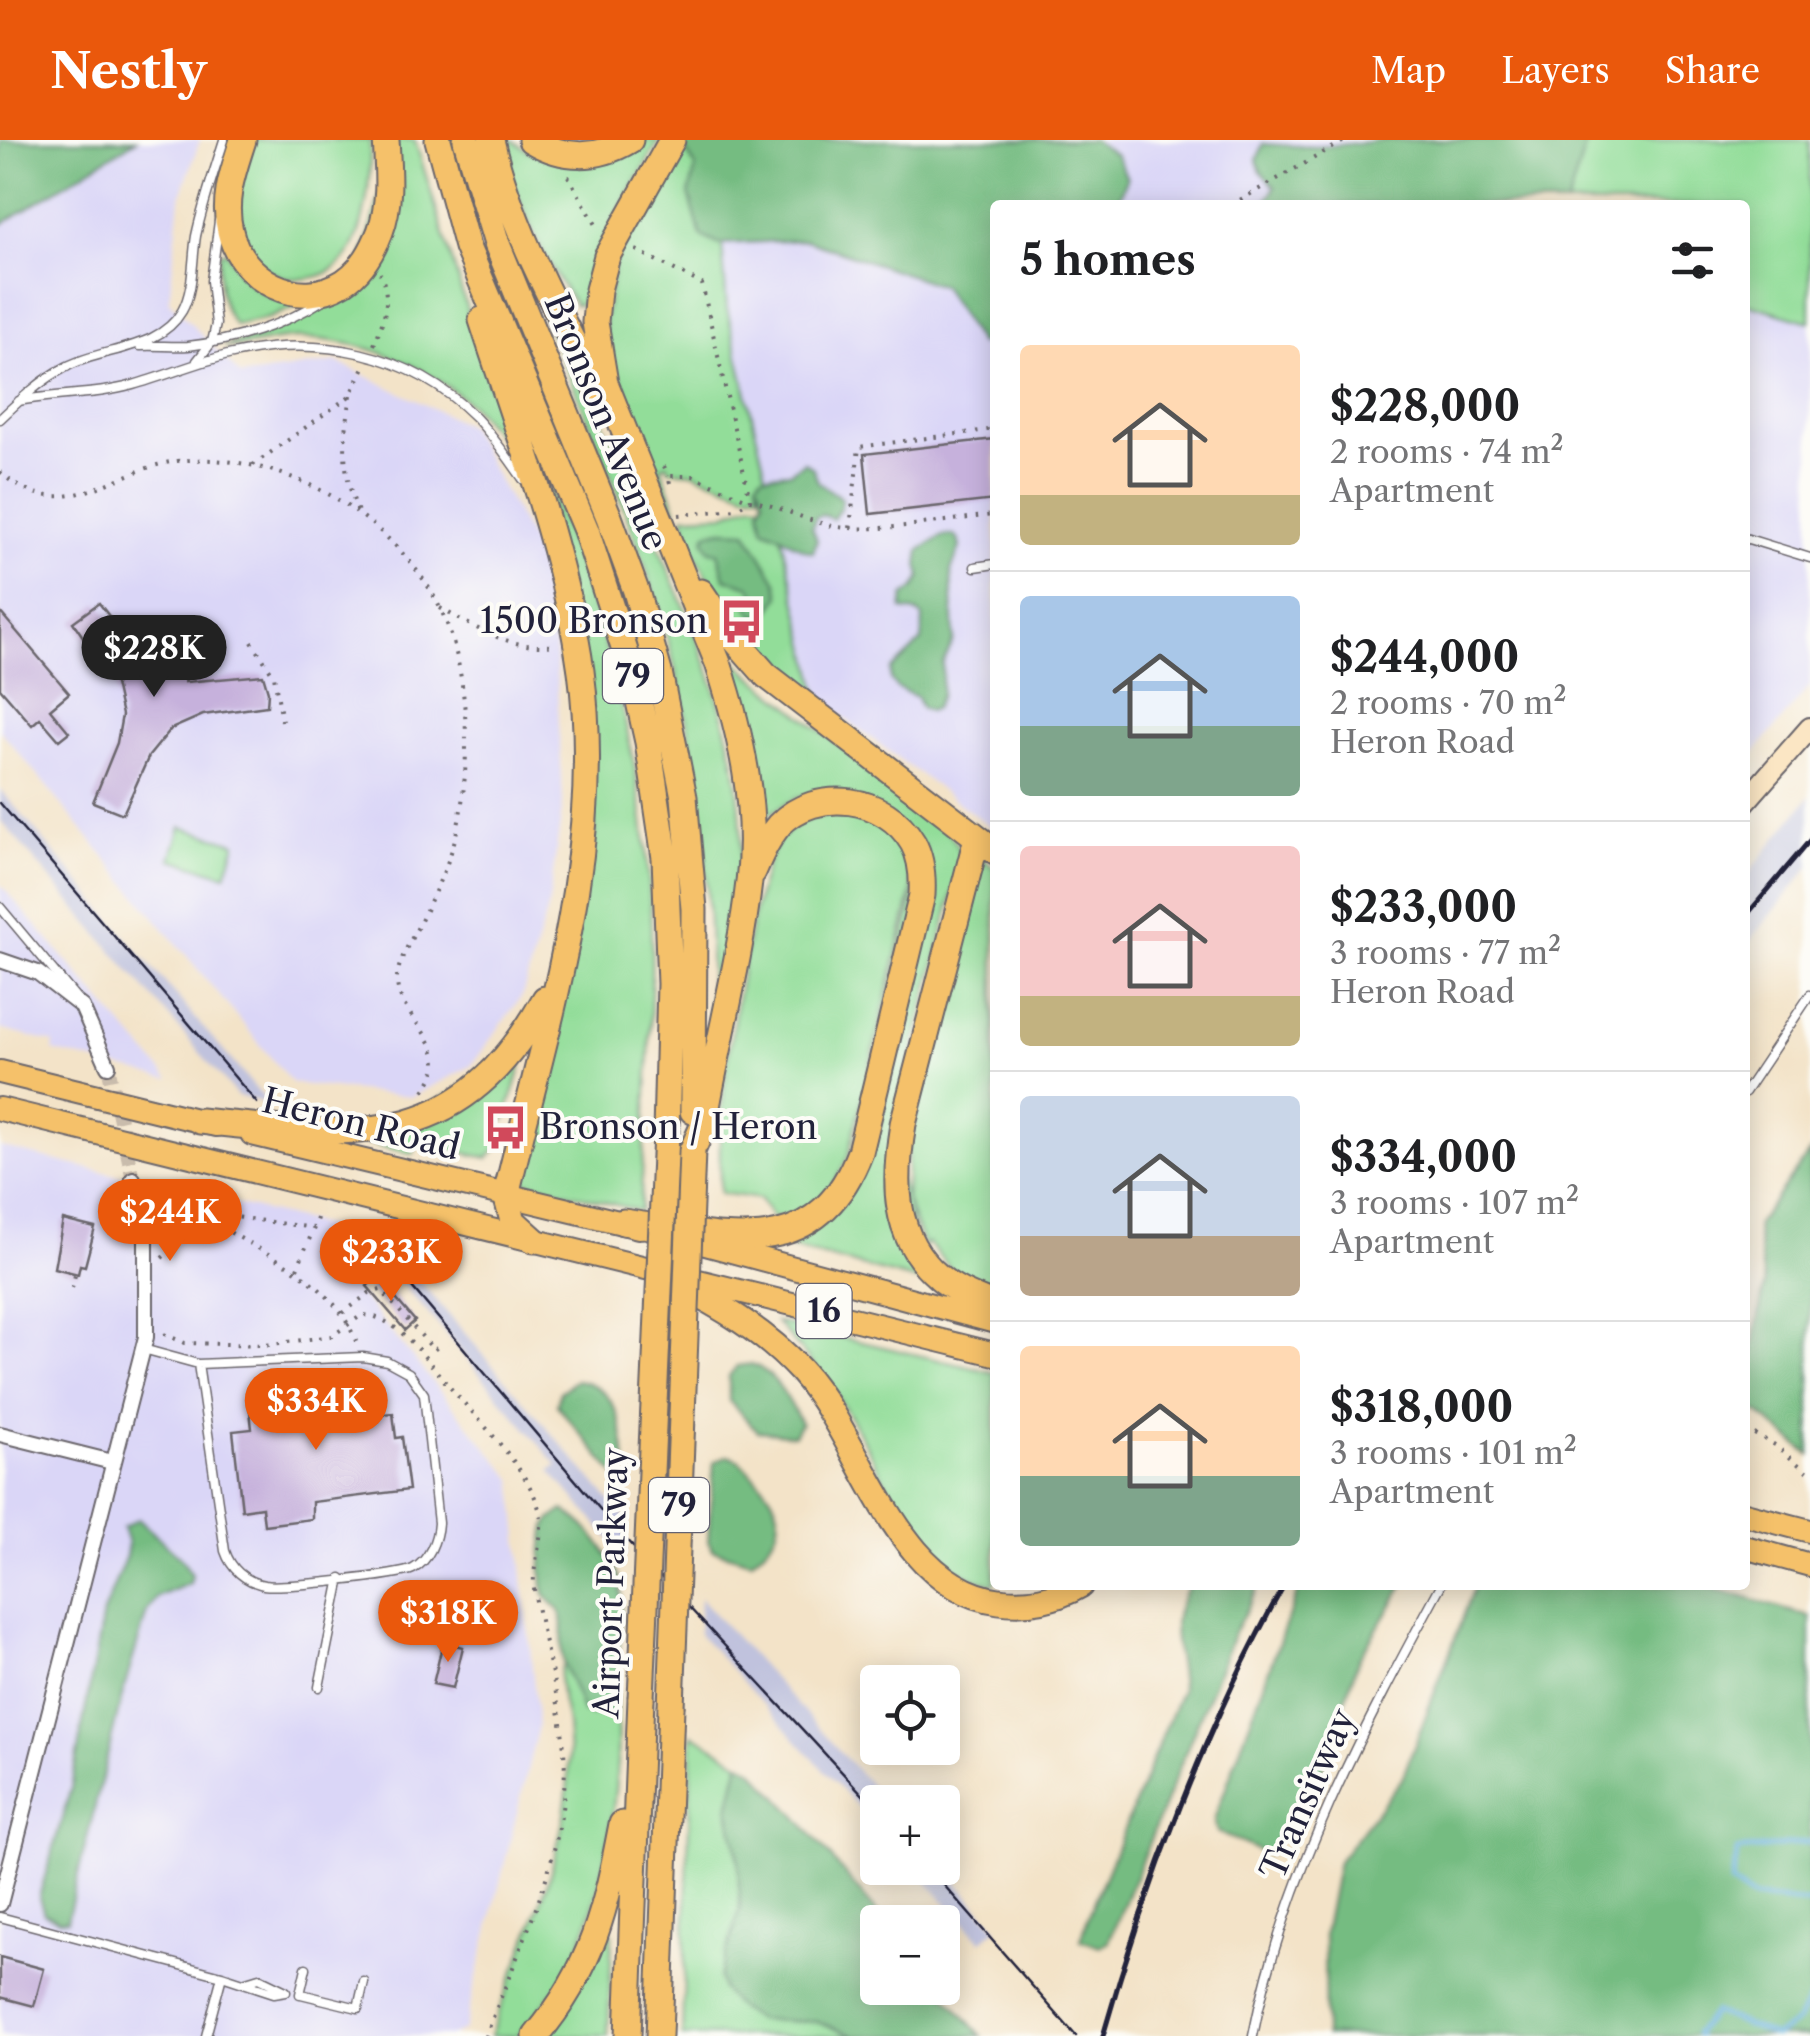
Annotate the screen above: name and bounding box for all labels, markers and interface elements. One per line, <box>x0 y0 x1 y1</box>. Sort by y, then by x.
text: Nestly <box>50 41 207 100</box>
text: Map <box>1371 49 1446 92</box>
text: Layers <box>1501 49 1610 92</box>
text: Share <box>1665 49 1760 92</box>
icon: filters <box>1665 233 1720 288</box>
text: 5 homes <box>1020 234 1196 286</box>
street label: Bronson Avenue <box>535 287 678 556</box>
text: $228,000 <box>1330 380 1520 432</box>
icon: home <box>1100 385 1220 505</box>
text: 2 rooms · 74 m² <box>1330 432 1564 471</box>
text: Apartment <box>1330 471 1494 510</box>
bus stop icon: 1500 Bronson <box>717 597 765 645</box>
place label: 1500 Bronson <box>480 599 708 642</box>
pin: $228K <box>84 615 224 700</box>
text: $228K <box>104 628 204 667</box>
text: $244,000 <box>1330 631 1519 683</box>
icon: home <box>1100 636 1220 756</box>
road number: 79 <box>603 649 663 703</box>
text: 2 rooms · 70 m² <box>1330 683 1566 722</box>
text: Heron Road <box>1330 722 1515 761</box>
text: $233,000 <box>1330 881 1517 933</box>
icon: home <box>1100 886 1220 1006</box>
text: 3 rooms · 77 m² <box>1330 933 1561 972</box>
text: Heron Road <box>1330 972 1515 1011</box>
street label: Heron Road <box>258 1078 464 1169</box>
bus stop icon: Bronson / Heron <box>482 1103 530 1151</box>
place label: Bronson / Heron <box>539 1105 817 1148</box>
text: $334,000 <box>1330 1131 1517 1183</box>
icon: home <box>1100 1136 1220 1256</box>
pin: $244K <box>100 1179 240 1264</box>
text: 3 rooms · 107 m² <box>1330 1183 1579 1222</box>
text: $244K <box>120 1192 220 1231</box>
pin: $233K <box>321 1219 461 1304</box>
text: Apartment <box>1330 1222 1494 1261</box>
text: $233K <box>342 1232 440 1271</box>
road number: 16 <box>796 1284 852 1338</box>
pin: $334K <box>246 1368 386 1453</box>
text: $334K <box>267 1381 365 1420</box>
text: $318,000 <box>1330 1381 1513 1433</box>
icon: home <box>1100 1386 1220 1506</box>
text: 3 rooms · 101 m² <box>1330 1433 1577 1472</box>
street label: Airport Parkway <box>584 1446 637 1720</box>
text: Apartment <box>1330 1472 1494 1511</box>
road number: 79 <box>649 1478 709 1532</box>
pin: $318K <box>378 1580 518 1665</box>
text: $318K <box>400 1593 496 1632</box>
map controls <box>860 1665 960 2005</box>
button: locate <box>860 1665 960 1765</box>
street label: Transitway <box>1251 1701 1364 1886</box>
button: + <box>860 1785 960 1885</box>
button: − <box>860 1905 960 2005</box>

